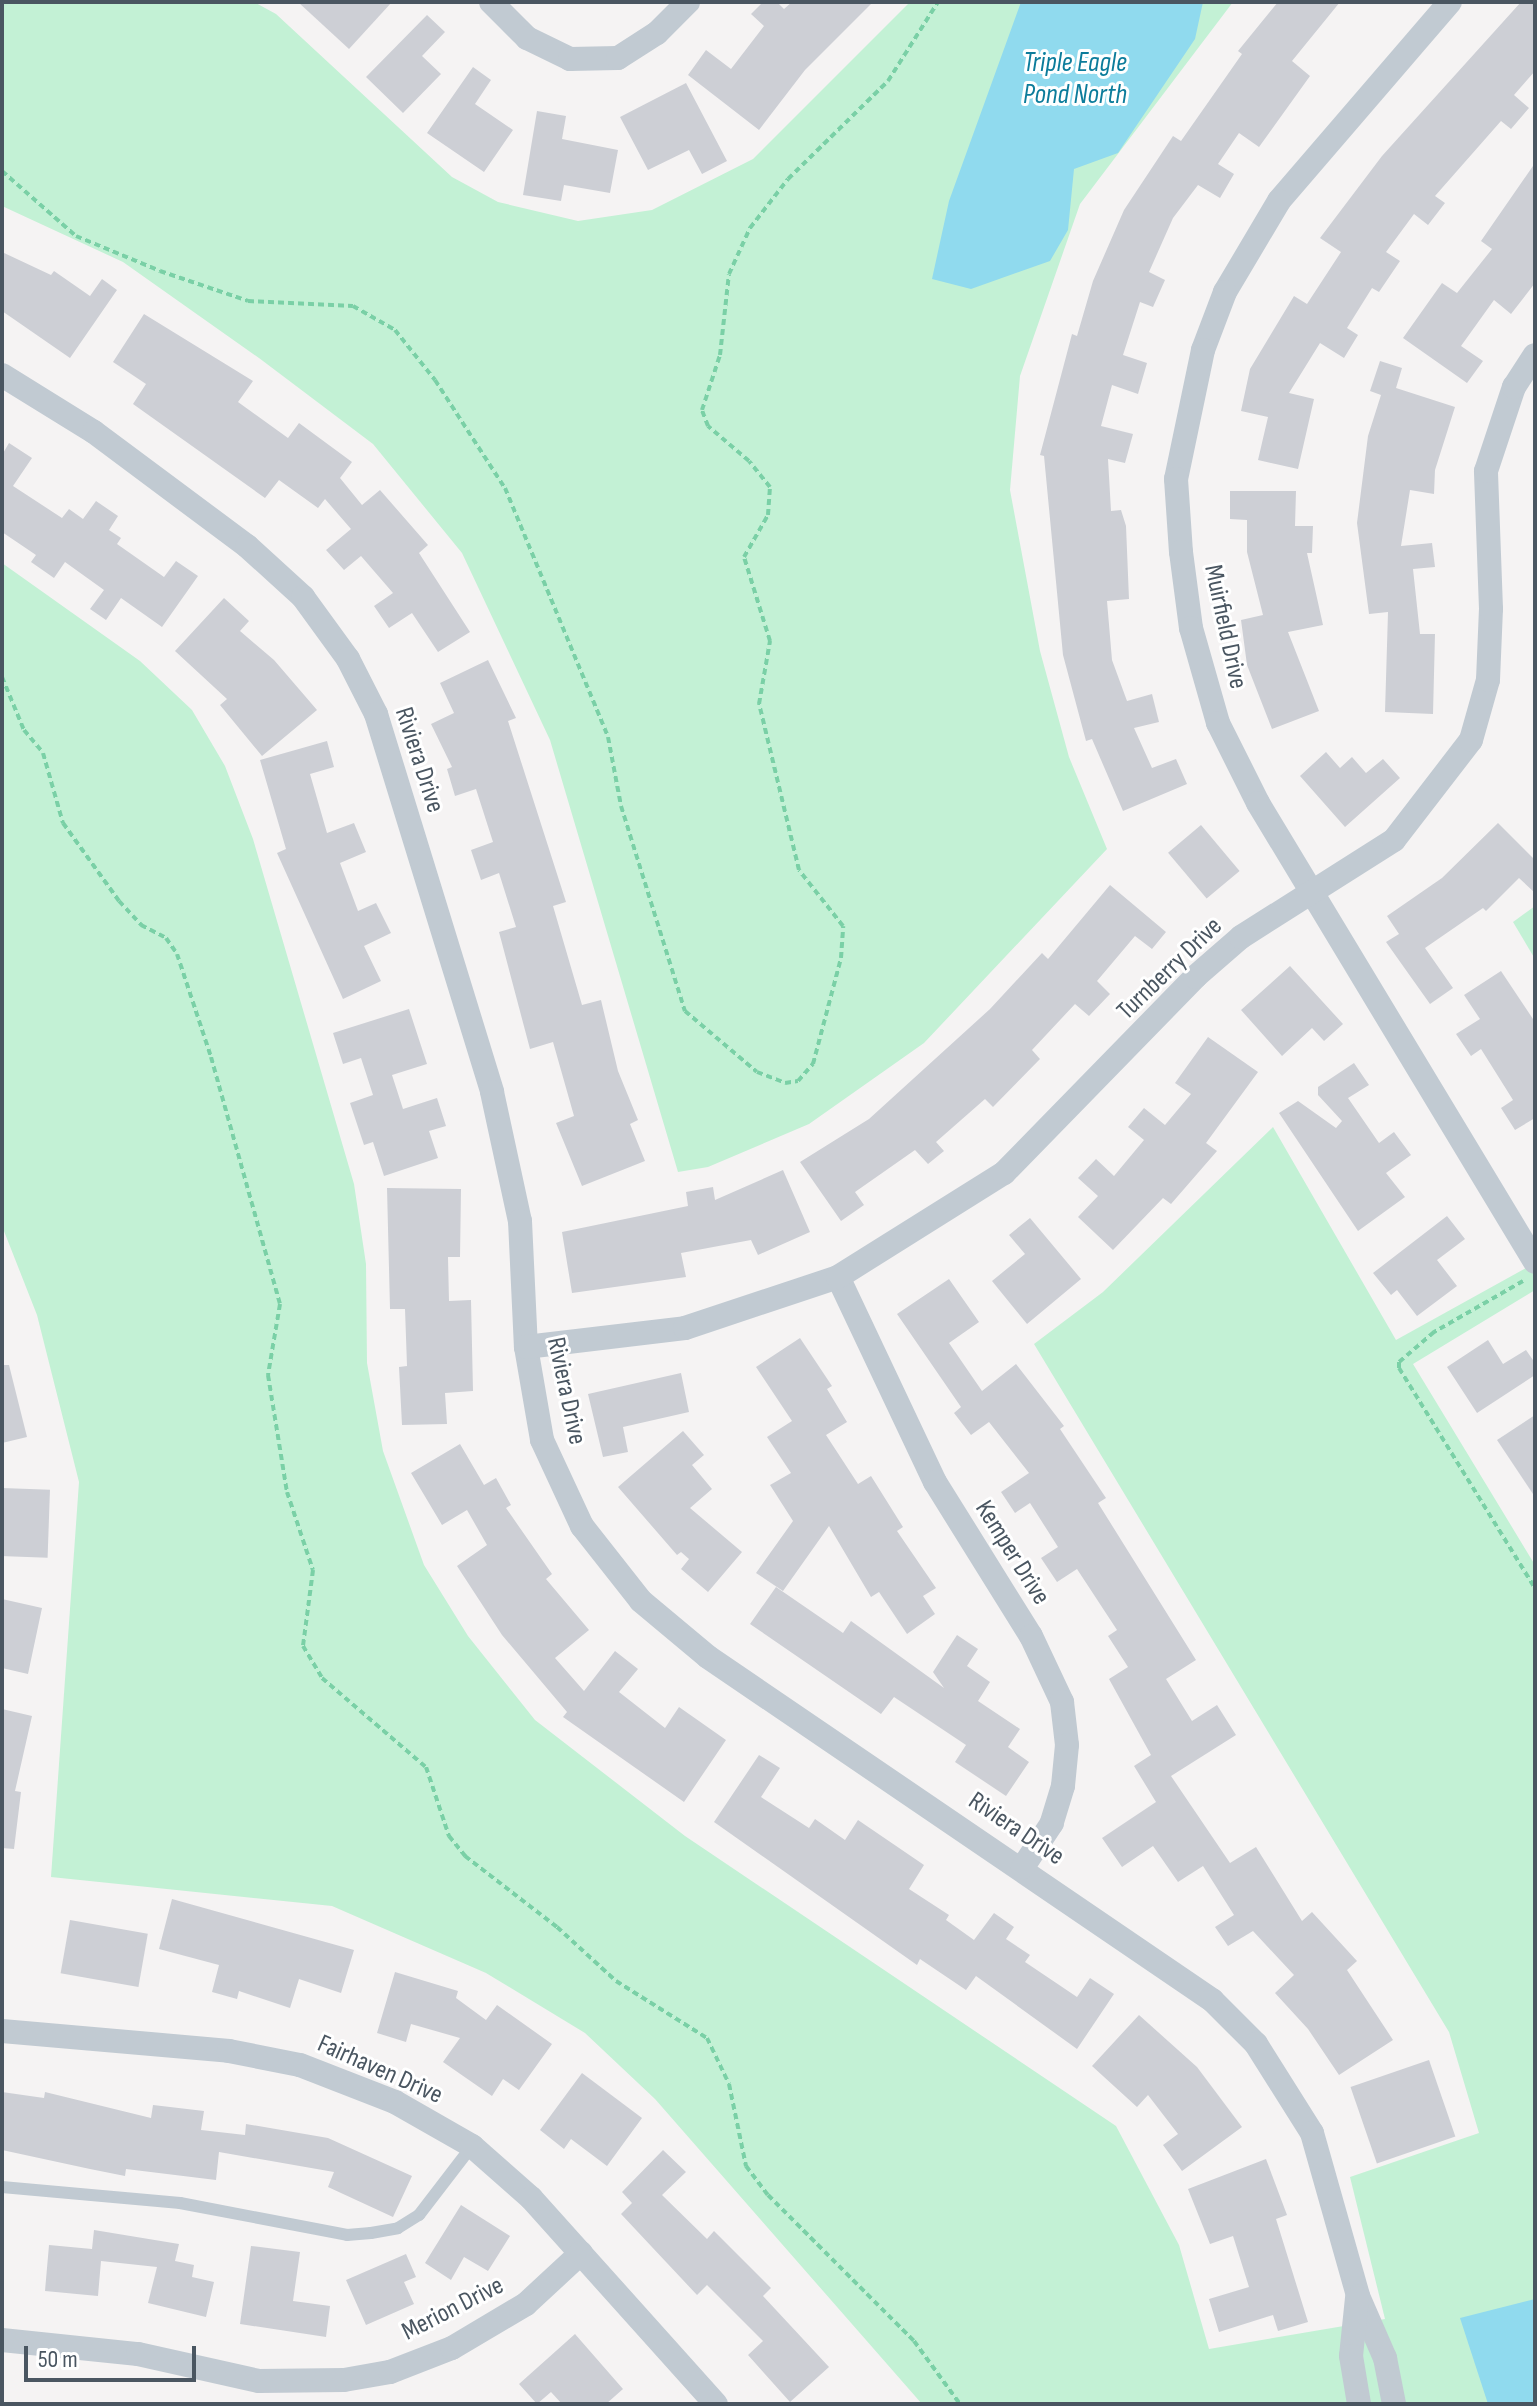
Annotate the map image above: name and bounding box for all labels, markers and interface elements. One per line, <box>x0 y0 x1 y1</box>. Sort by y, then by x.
water label: Triple Eagle Pond North <box>1023 46 1127 112</box>
street label: Muirfield Drive <box>1197 562 1253 692</box>
street label: Riviera Drive <box>387 703 451 817</box>
street label: Turnberry Drive <box>1111 911 1229 1027</box>
street label: Riviera Drive <box>539 1335 593 1447</box>
street label: Kemper Drive <box>968 1495 1056 1611</box>
street label: Riviera Drive <box>962 1786 1070 1872</box>
street label: Fairhaven Drive <box>313 2029 447 2111</box>
street label: Merion Drive <box>397 2270 509 2348</box>
scale bar <box>28 2330 200 2380</box>
text: 50 m <box>38 2345 78 2374</box>

